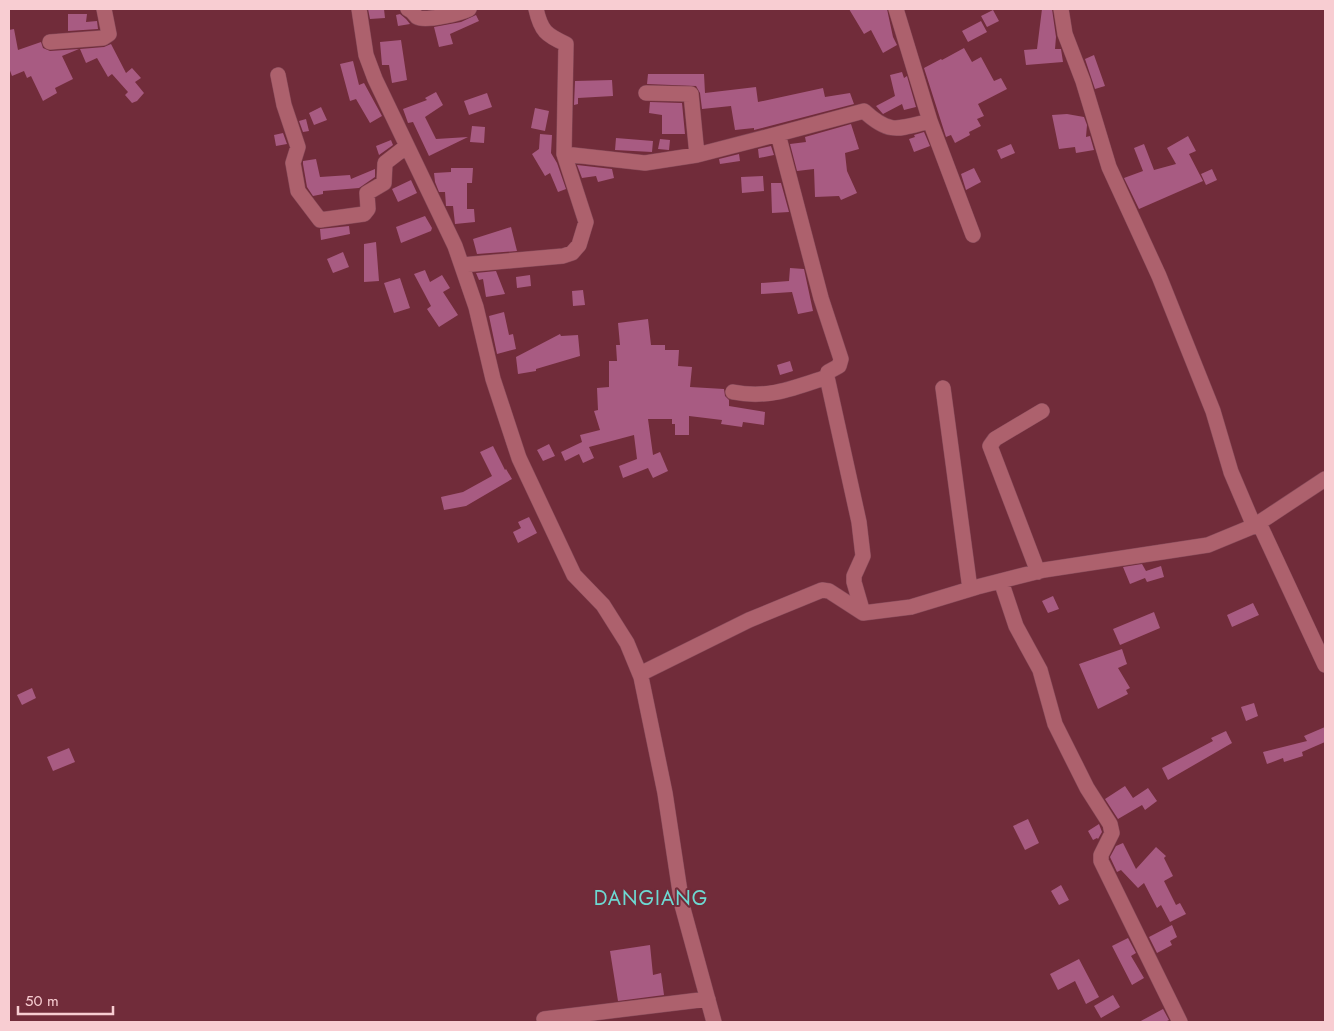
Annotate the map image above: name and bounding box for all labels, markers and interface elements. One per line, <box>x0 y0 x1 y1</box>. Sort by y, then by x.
district label: DANGIANG <box>594 884 708 913</box>
scale bar <box>18 984 112 1016</box>
text: 50 m <box>25 990 59 1012</box>

